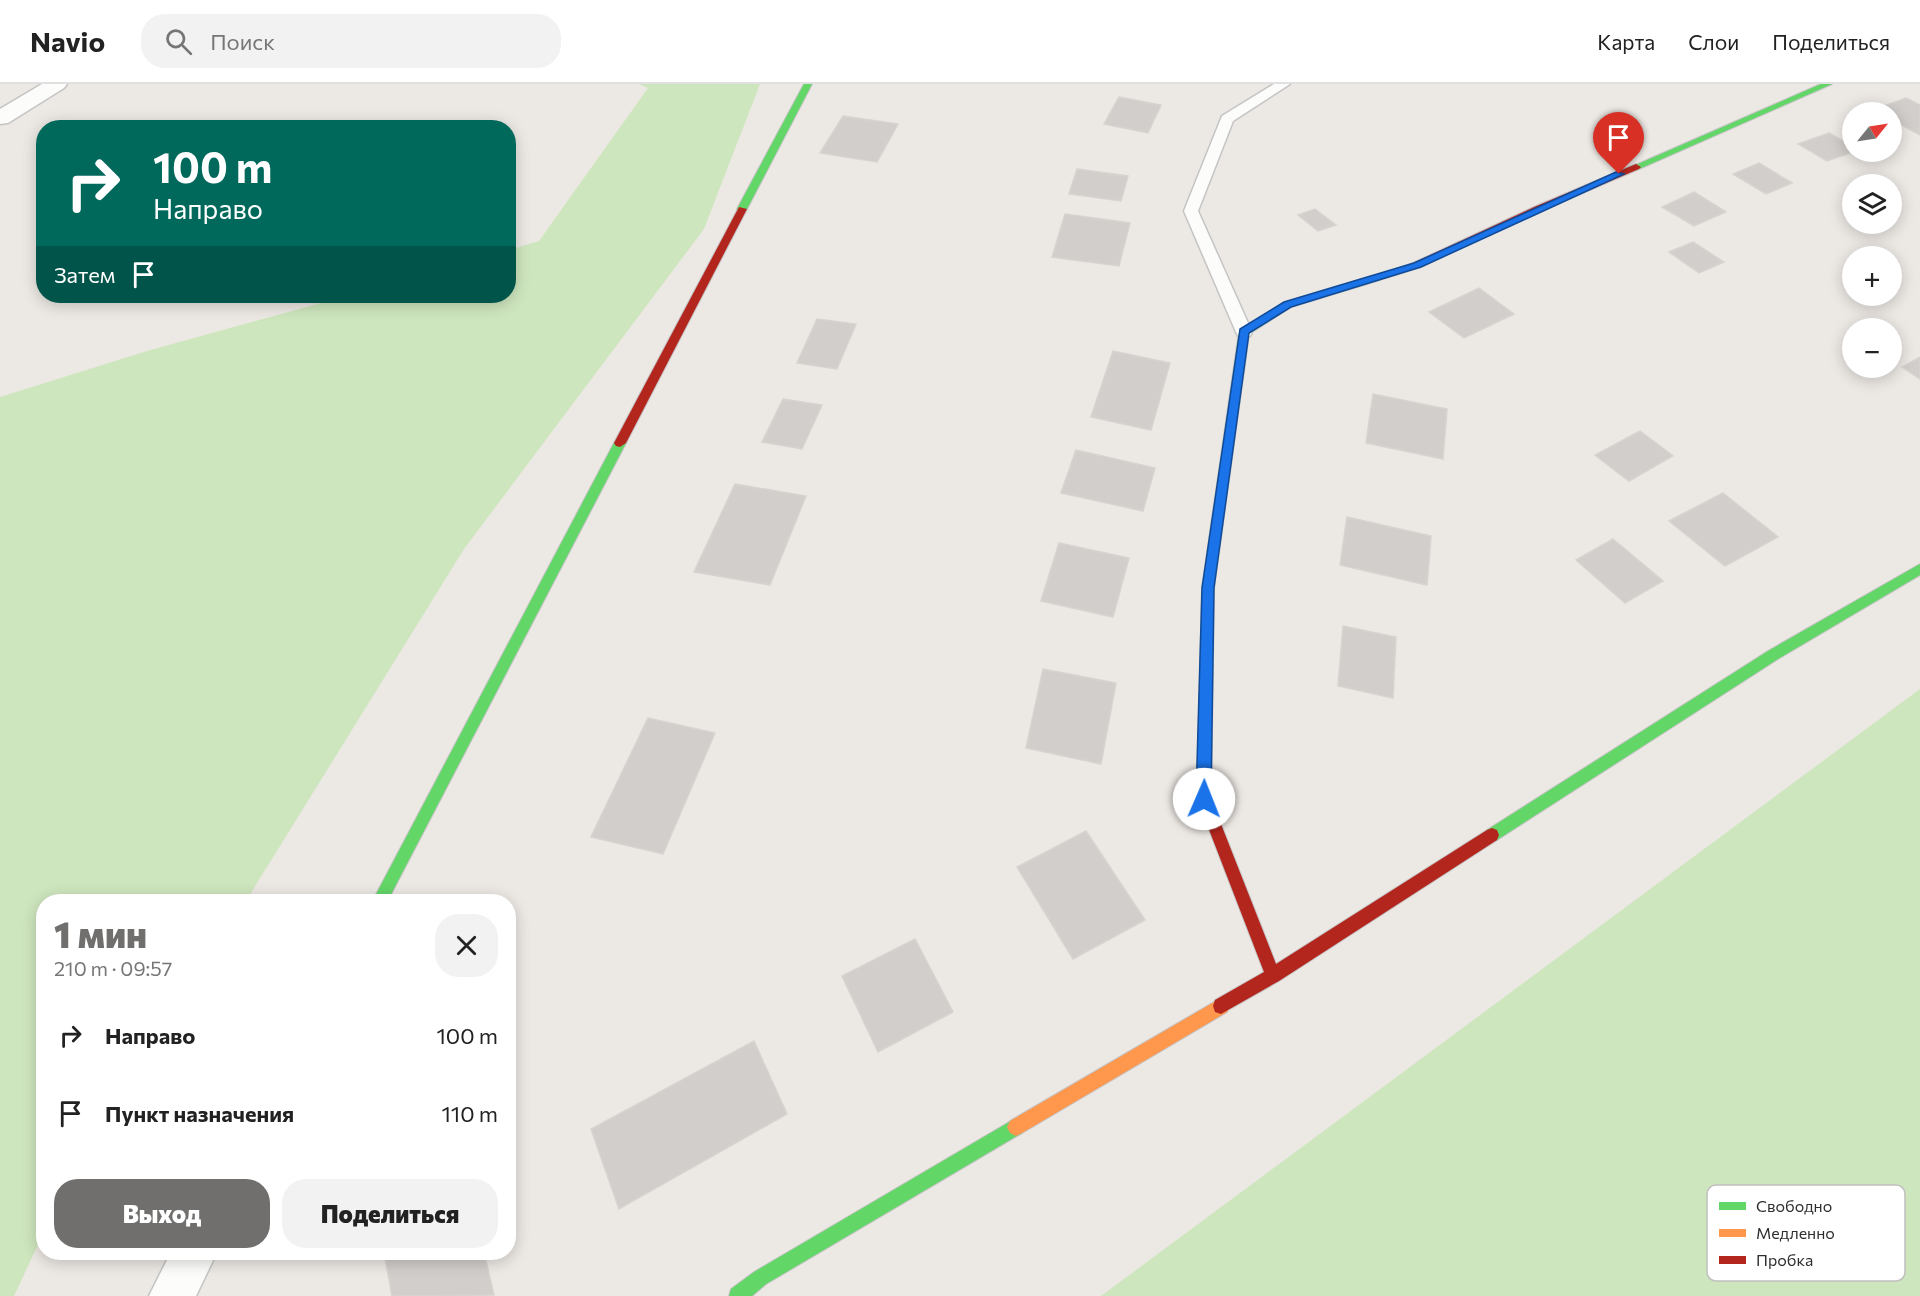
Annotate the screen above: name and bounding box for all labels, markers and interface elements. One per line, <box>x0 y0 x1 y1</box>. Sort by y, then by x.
search box <box>141 14 561 68</box>
text: Navio <box>30 24 105 58</box>
icon: search <box>162 25 195 58</box>
text: Поиск <box>210 28 275 55</box>
text: Карта <box>1597 29 1655 54</box>
text: Слои <box>1688 29 1739 54</box>
text: Поделиться <box>1772 29 1890 54</box>
north arrow <box>1842 102 1902 162</box>
map controls <box>1842 102 1902 378</box>
pin <box>1593 112 1644 174</box>
icon: arrive <box>1602 121 1635 154</box>
text: 100 m <box>153 140 273 192</box>
icon: right <box>54 144 132 222</box>
button: layers <box>1842 174 1902 234</box>
text: Направо <box>153 192 263 225</box>
button: + <box>1842 246 1902 306</box>
icon: arrive <box>127 258 160 291</box>
text: Затем <box>54 261 115 288</box>
button: − <box>1842 318 1902 378</box>
position arrow <box>1172 767 1236 831</box>
text: 1 мин <box>54 911 147 955</box>
button: close <box>435 914 498 977</box>
text: 210 m · 09:57 <box>54 956 172 980</box>
icon: right <box>54 1019 87 1052</box>
text: Направо <box>105 1022 195 1049</box>
text: 100 m <box>436 1022 498 1049</box>
icon: arrive <box>54 1097 87 1130</box>
text: Пункт назначения <box>105 1100 294 1127</box>
text: 110 m <box>441 1100 498 1127</box>
button: Выход <box>54 1179 270 1248</box>
button: Поделиться <box>282 1179 498 1248</box>
legend <box>1707 1185 1905 1281</box>
text: Свободно <box>1756 1196 1832 1215</box>
text: Медленно <box>1756 1223 1835 1242</box>
text: Пробка <box>1756 1250 1813 1269</box>

